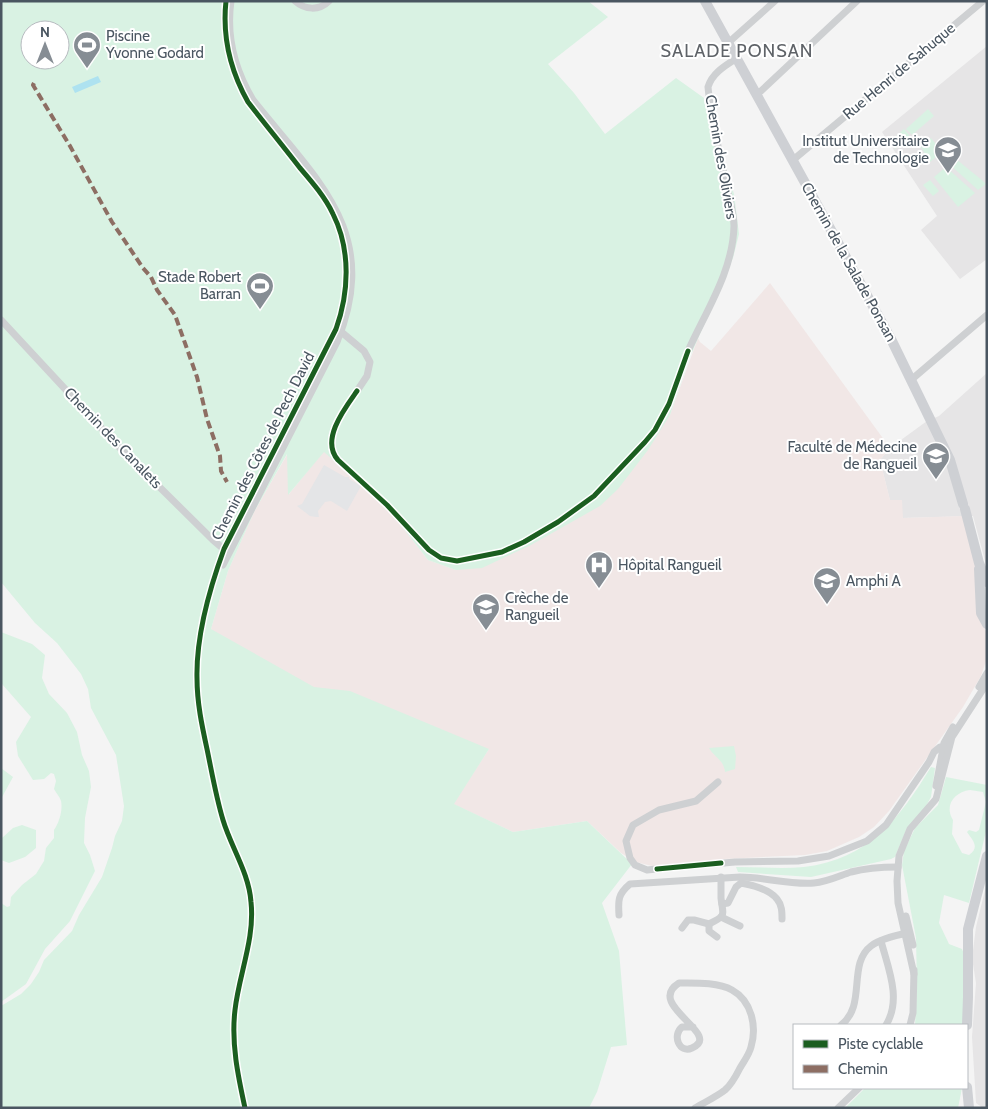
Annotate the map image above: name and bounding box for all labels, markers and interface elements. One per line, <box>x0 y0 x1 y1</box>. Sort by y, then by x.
street label: Rue Henri de Sahuque <box>839 19 959 123</box>
north arrow <box>20 20 70 70</box>
text: N <box>40 23 50 41</box>
place label: Piscine Yvonne Godard <box>105 27 204 62</box>
sports icon: Piscine Yvonne Godard <box>72 30 102 69</box>
district label: SALADE PONSAN <box>661 40 813 62</box>
street label: Chemin des Oliviers <box>701 93 741 221</box>
place label: Institut Universitaire de Technologie <box>802 132 929 167</box>
school or university icon: Institut Universitaire de Technologie <box>933 135 963 174</box>
street label: Chemin de la Salade Ponsan <box>798 179 900 345</box>
place label: Stade Robert Barran <box>158 268 241 303</box>
sports icon: Stade Robert Barran <box>245 271 275 310</box>
street label: Chemin des Côtes de Pech David <box>208 349 318 543</box>
street label: Chemin des Canalets <box>60 384 166 492</box>
place label: Faculté de Médecine de Rangueil <box>788 438 917 473</box>
school or university icon: Faculté de Médecine de Rangueil <box>921 441 951 480</box>
hospital icon: Hôpital Rangueil <box>584 550 614 589</box>
place label: Hôpital Rangueil <box>618 556 722 574</box>
school or university icon: Amphi A <box>812 566 842 605</box>
place label: Amphi A <box>846 572 901 590</box>
place label: Crèche de Rangueil <box>505 589 569 624</box>
school or university icon: Crèche de Rangueil <box>471 592 501 631</box>
legend <box>793 1024 968 1089</box>
text: Piste cyclable <box>838 1035 924 1053</box>
text: Chemin <box>838 1060 888 1078</box>

